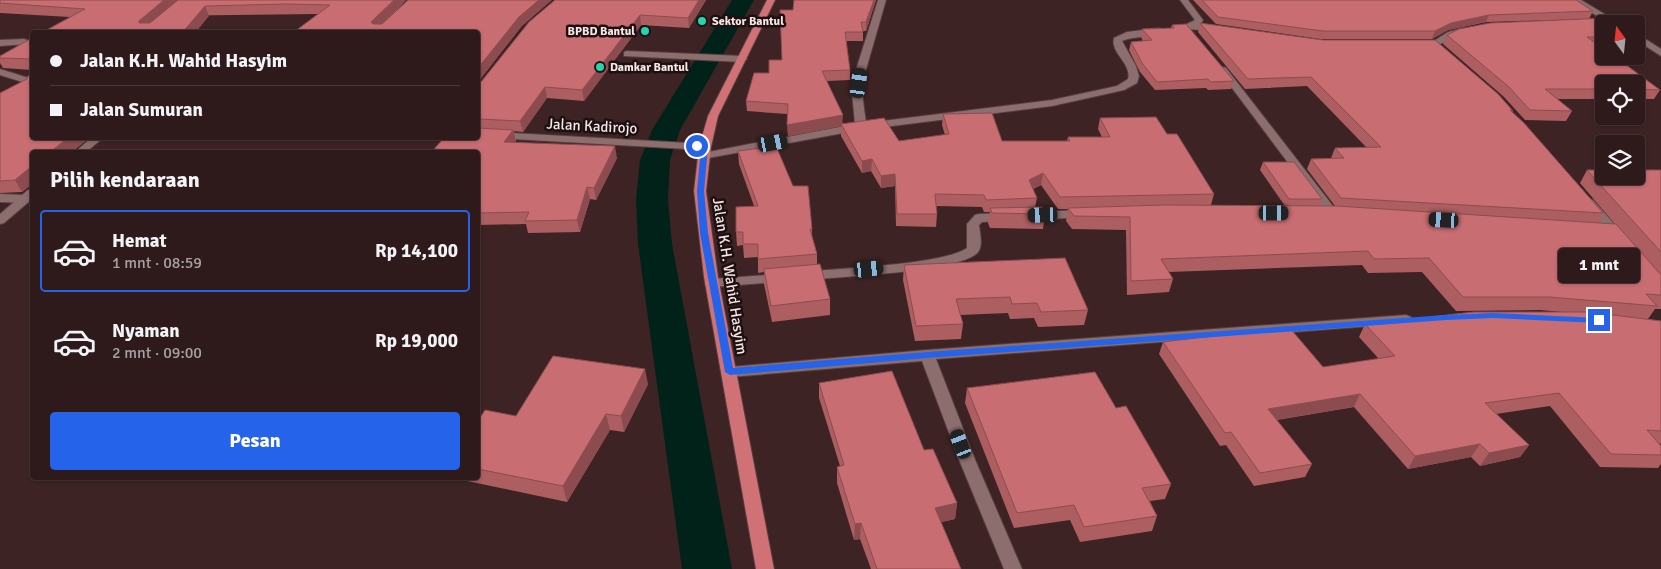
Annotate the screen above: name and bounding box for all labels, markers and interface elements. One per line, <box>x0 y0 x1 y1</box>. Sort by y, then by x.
place label: Sektor Bantul <box>712 14 784 29</box>
marker: Sektor Bantul <box>696 15 708 27</box>
north arrow <box>1595 15 1645 65</box>
map controls <box>1595 15 1645 185</box>
place label: BPBD Bantul <box>568 24 635 39</box>
marker: BPBD Bantul <box>639 25 651 37</box>
text: Jalan K.H. Wahid Hasyim <box>80 49 287 73</box>
place label: Damkar Bantul <box>610 60 689 75</box>
marker: Damkar Bantul <box>594 61 606 73</box>
car <box>849 67 868 99</box>
button: locate <box>1595 75 1645 125</box>
text: Jalan Sumuran <box>80 98 203 122</box>
street label: Jalan Kadirojo <box>546 115 638 137</box>
car <box>756 133 789 153</box>
route start <box>686 135 708 157</box>
button: layers <box>1595 135 1645 185</box>
text: Pilih kendaraan <box>50 166 200 193</box>
street label: Jalan K.H. Wahid Hasyim <box>709 196 751 356</box>
car <box>1259 206 1289 221</box>
car <box>1027 207 1058 223</box>
car <box>1428 212 1459 228</box>
icon: car <box>52 229 97 274</box>
text: Hemat <box>112 229 167 253</box>
text: Rp 14,100 <box>375 239 458 263</box>
callout: 1 mnt <box>1558 248 1640 282</box>
text: 1 mnt · 08:59 <box>112 253 202 273</box>
text: 1 mnt <box>1579 255 1619 275</box>
car <box>853 260 884 278</box>
route end <box>1588 309 1610 331</box>
icon: car <box>52 319 97 364</box>
text: Nyaman <box>112 319 180 343</box>
text: Rp 19,000 <box>375 329 458 353</box>
text: 2 mnt · 09:00 <box>112 343 202 363</box>
button: Pesan <box>50 412 460 470</box>
car <box>948 427 973 461</box>

